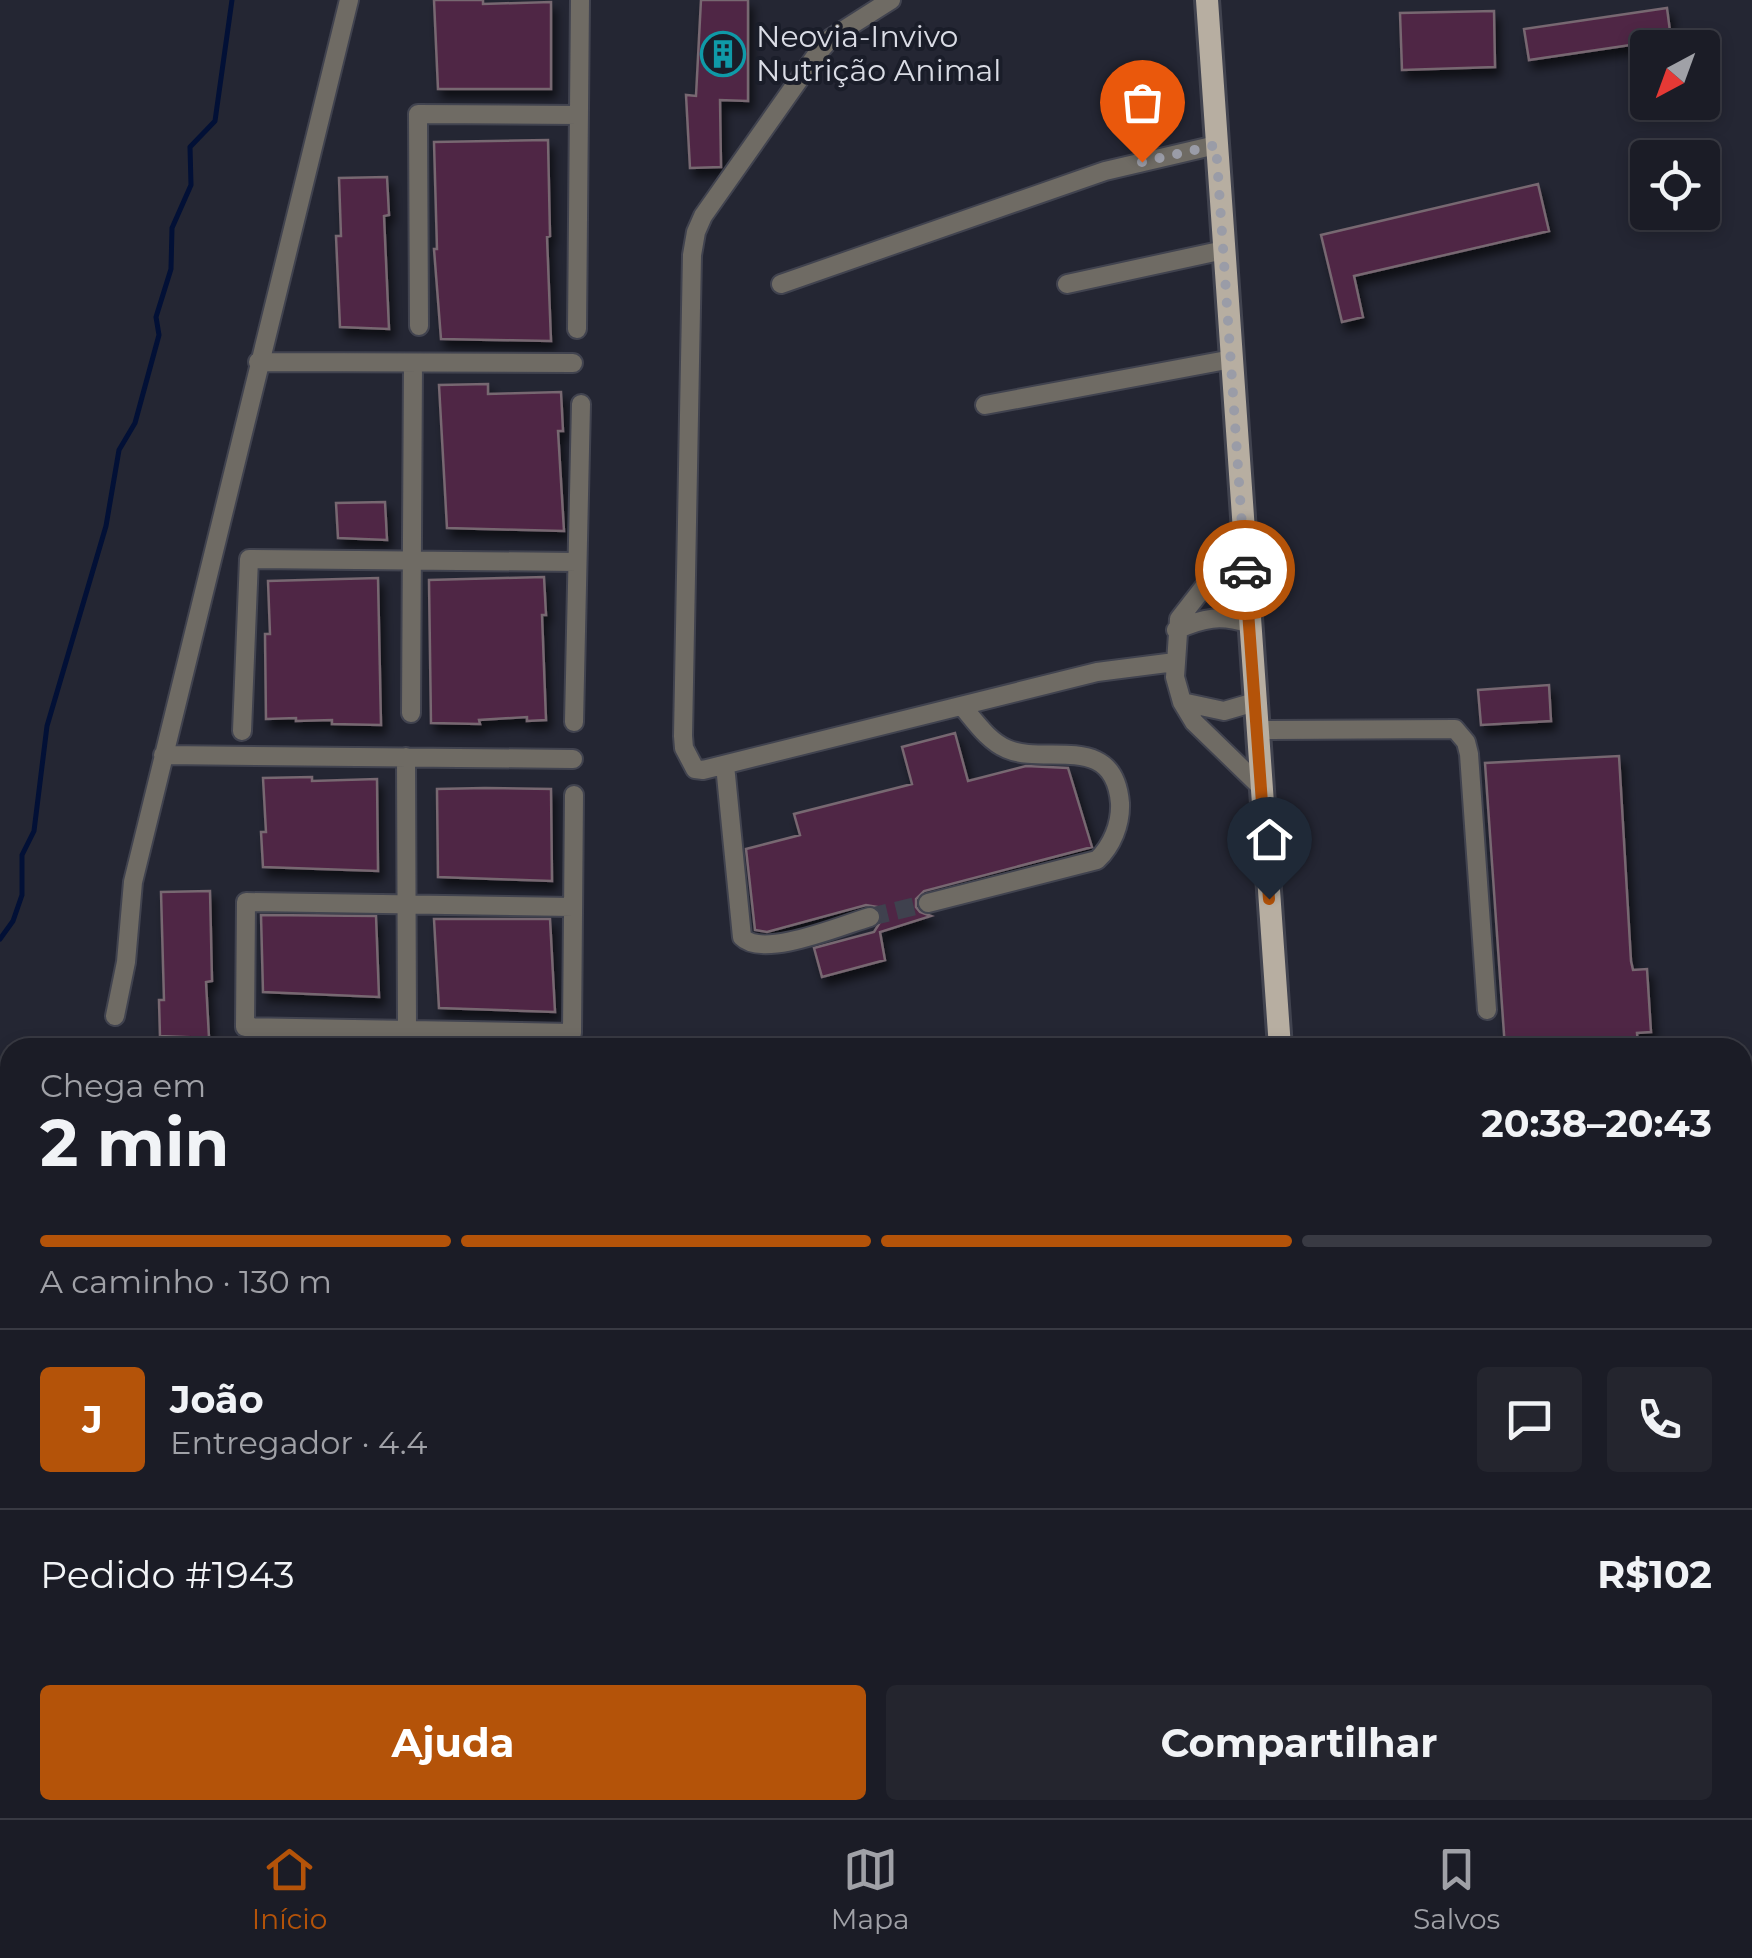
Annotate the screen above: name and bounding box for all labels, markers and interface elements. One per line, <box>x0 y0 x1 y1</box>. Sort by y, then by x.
place label: Neovia-Invivo Nutrição Animal <box>756 18 1001 89</box>
north arrow <box>1630 30 1720 120</box>
map controls <box>1630 30 1720 230</box>
building icon: Neovia-Invivo Nutrição Animal <box>700 31 746 77</box>
pin <box>1100 60 1185 163</box>
icon: bag <box>1115 75 1170 130</box>
button: locate <box>1630 140 1720 230</box>
courier <box>1195 520 1295 620</box>
icon: car <box>1218 543 1273 598</box>
pin <box>1227 797 1312 900</box>
icon: home <box>1242 812 1297 867</box>
text: Chega em <box>40 1066 206 1105</box>
text: 20:38–20:43 <box>1481 1100 1712 1147</box>
text: 2 min <box>40 1103 229 1182</box>
text: A caminho · 130 m <box>40 1262 332 1301</box>
button: chat <box>1477 1367 1582 1472</box>
button: phone <box>1607 1367 1712 1472</box>
text: João <box>170 1376 264 1423</box>
text: J <box>82 1396 103 1443</box>
text: Entregador · 4.4 <box>170 1423 427 1462</box>
text: Pedido #1943 <box>40 1551 295 1598</box>
text: R$102 <box>1597 1551 1712 1598</box>
button: Ajuda <box>40 1685 866 1800</box>
button: Compartilhar <box>886 1685 1712 1800</box>
tab: Início <box>252 1842 327 1936</box>
tab: Mapa <box>831 1842 909 1936</box>
tab: Salvos <box>1413 1842 1500 1936</box>

